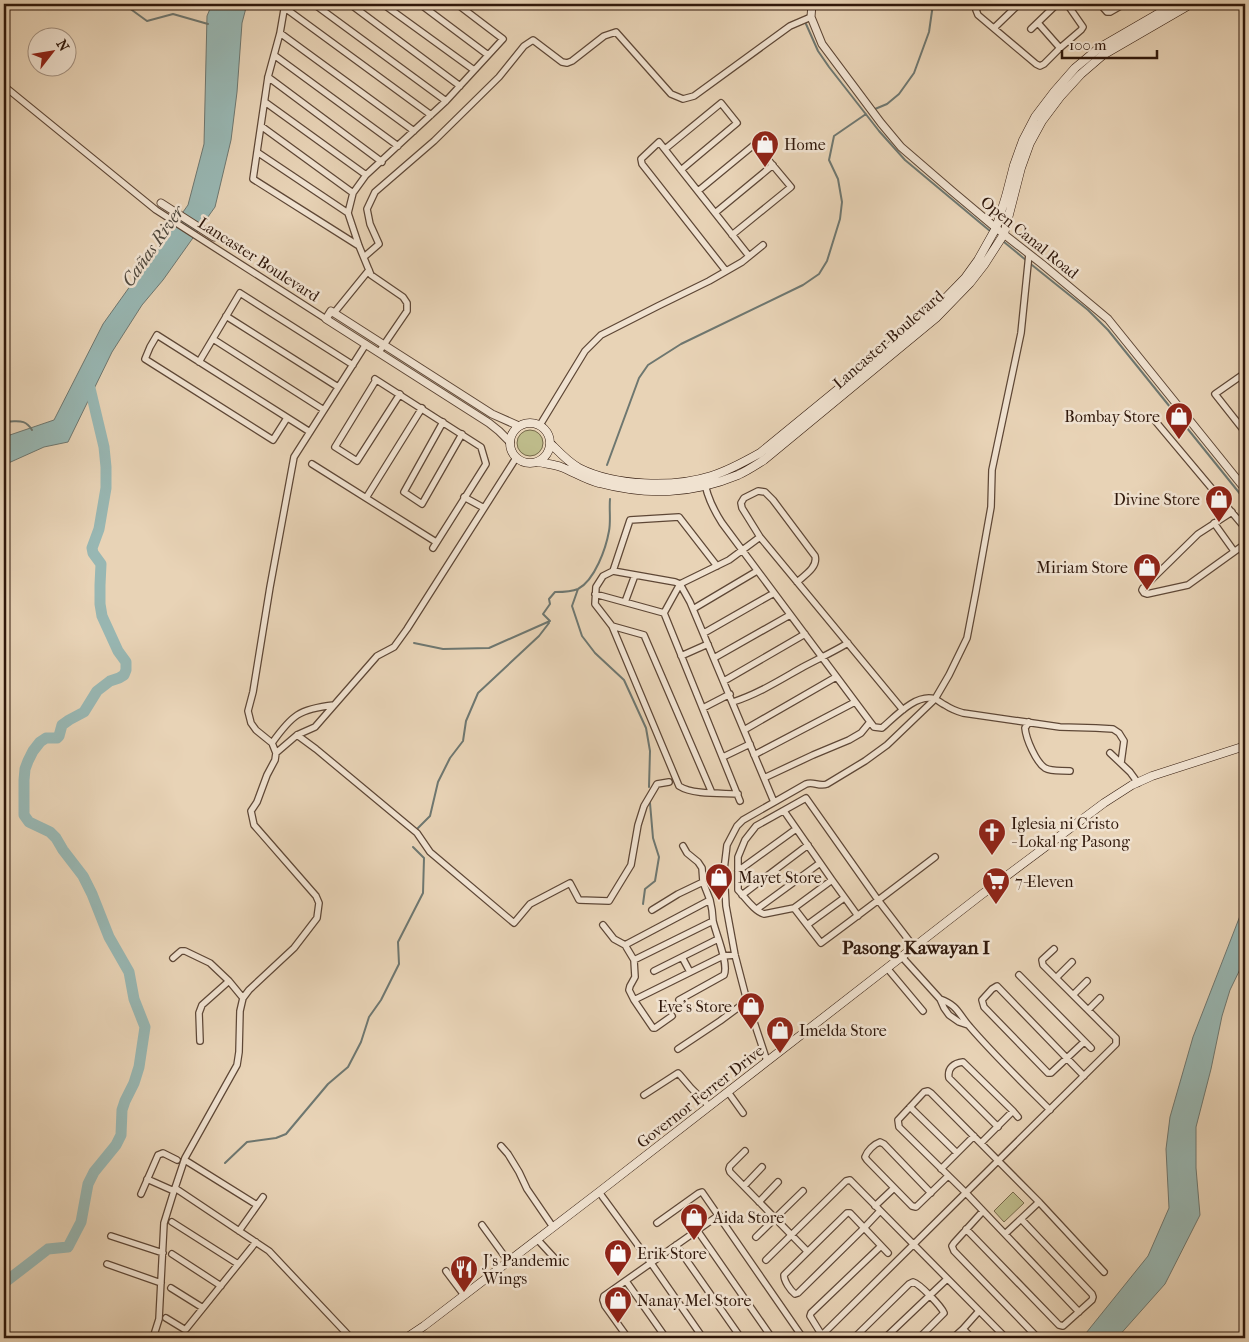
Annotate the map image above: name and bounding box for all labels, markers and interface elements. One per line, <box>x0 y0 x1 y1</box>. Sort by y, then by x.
north arrow <box>28 28 78 78</box>
scale bar <box>1062 28 1156 60</box>
text: 100 m <box>1069 36 1107 54</box>
text: N <box>53 37 73 55</box>
shop icon: Home <box>750 129 780 168</box>
place label: Home <box>784 135 826 154</box>
street label: Open Canal Road <box>977 192 1083 283</box>
water label: Cañas River <box>118 200 190 291</box>
street label: Lancaster Boulevard <box>195 213 323 306</box>
street label: Lancaster Boulevard <box>829 286 948 393</box>
shop icon: Bombay Store <box>1164 401 1194 440</box>
place label: Bombay Store <box>1064 407 1160 426</box>
shop icon: Divine Store <box>1204 484 1234 523</box>
place label: Divine Store <box>1113 490 1200 509</box>
shop icon: Miriam Store <box>1132 552 1162 591</box>
place label: Miriam Store <box>1036 558 1128 577</box>
place label: Iglesia ni Cristo - Lokal ng Pasong <box>1011 814 1130 851</box>
church icon: Iglesia ni Cristo - Lokal ng Pasong <box>977 817 1007 856</box>
shop icon: Mayet Store <box>704 862 734 901</box>
supermarket icon: 7-Eleven <box>981 866 1011 905</box>
place label: Mayet Store <box>738 868 822 887</box>
place label: 7-Eleven <box>1015 872 1074 891</box>
district label: Pasong Kawayan I <box>842 937 991 959</box>
shop icon: Eve's Store <box>736 991 766 1030</box>
place label: Eve's Store <box>658 997 732 1016</box>
shop icon: Imelda Store <box>765 1015 795 1054</box>
place label: Imelda Store <box>799 1021 887 1040</box>
street label: Governor Ferrer Drive <box>633 1041 768 1152</box>
shop icon: Aida Store <box>679 1202 709 1241</box>
place label: Aida Store <box>712 1208 784 1227</box>
shop icon: Erik Store <box>603 1238 633 1277</box>
place label: Erik Store <box>637 1244 707 1263</box>
place label: J's Pandemic Wings <box>481 1251 569 1288</box>
restaurant icon: J's Pandemic Wings <box>449 1254 479 1293</box>
shop icon: Nanay Mel Store <box>603 1285 633 1324</box>
place label: Nanay Mel Store <box>637 1291 751 1310</box>

